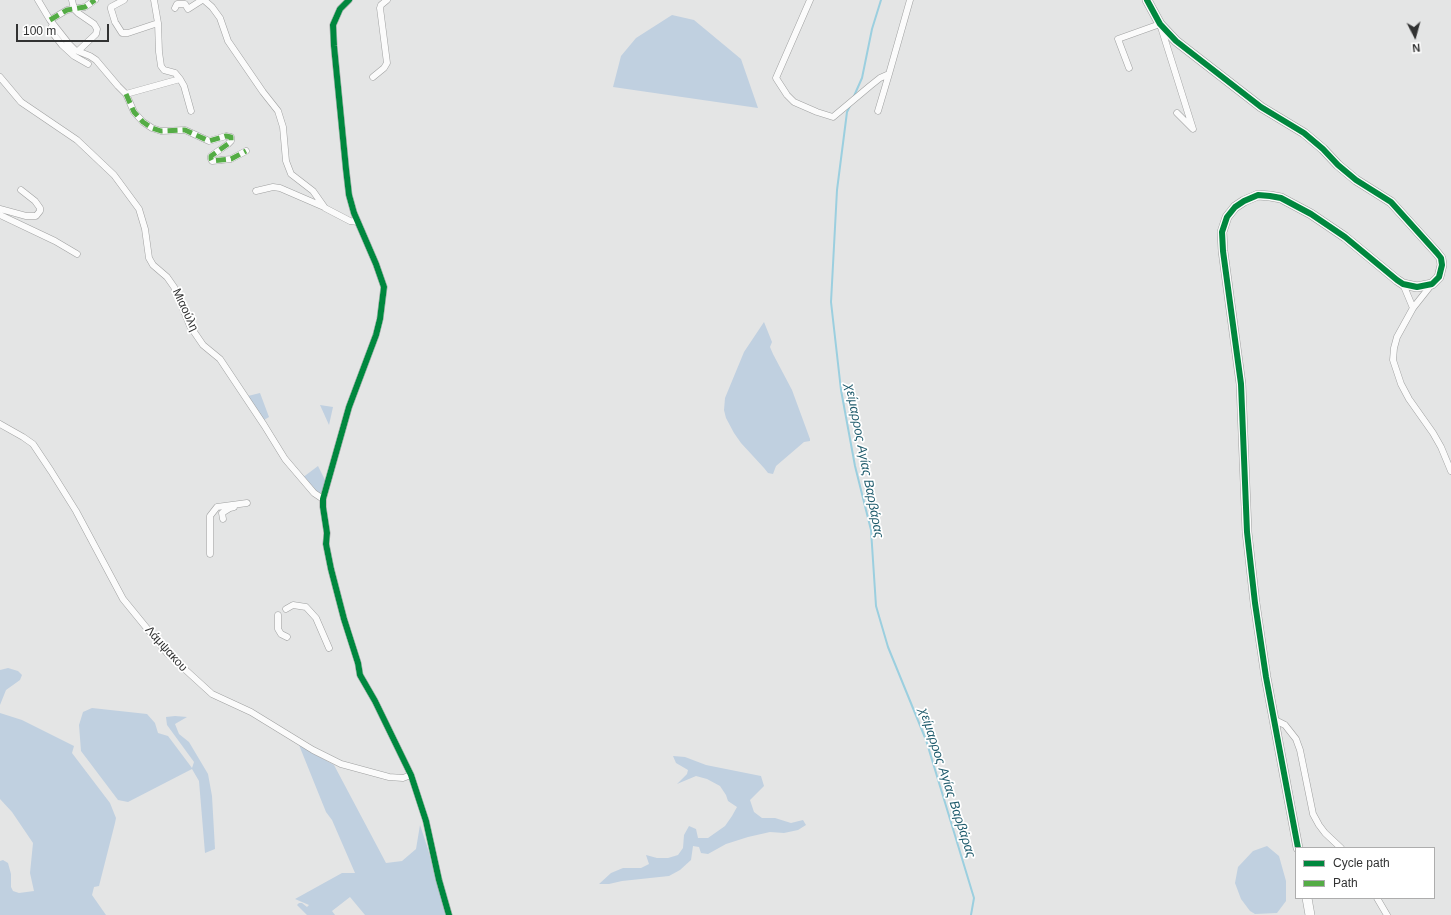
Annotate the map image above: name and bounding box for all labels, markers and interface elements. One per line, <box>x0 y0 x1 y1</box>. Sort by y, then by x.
scale bar <box>18 16 111 42</box>
north arrow <box>1395 16 1435 56</box>
text: 100 m <box>23 24 56 38</box>
text: N <box>1412 42 1421 54</box>
street label: Μιαούλη <box>169 286 201 334</box>
water label: χείμαρρος Αγίας Βαρβάρας <box>841 382 887 540</box>
street label: Λάμψακου <box>142 623 190 675</box>
water label: χείμαρρος Αγίας Βαρβάρας <box>915 706 979 860</box>
legend <box>1295 847 1435 899</box>
text: Cycle path <box>1333 856 1390 870</box>
text: Path <box>1333 876 1358 890</box>

